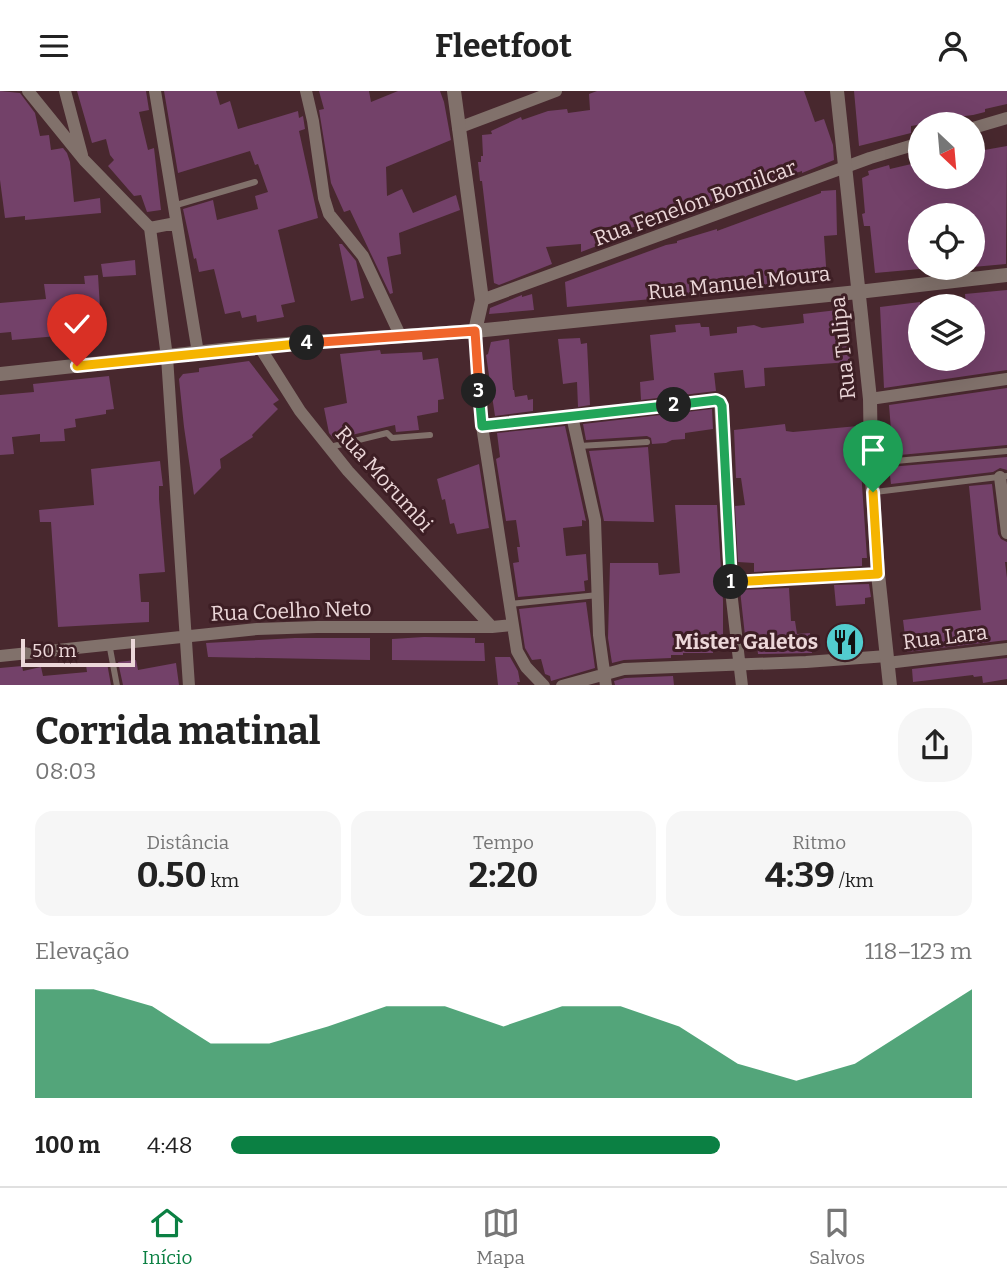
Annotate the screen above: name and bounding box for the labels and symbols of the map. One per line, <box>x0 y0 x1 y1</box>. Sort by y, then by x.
north arrow <box>908 112 985 189</box>
street label: Rua Fenelon Bomilcar <box>590 154 800 252</box>
street label: Rua Manuel Moura <box>646 260 832 306</box>
pin <box>47 294 107 366</box>
street label: Rua Tulipa <box>825 295 861 401</box>
pin: 4 <box>290 325 324 361</box>
pin: 3 <box>462 373 496 409</box>
pin: 2 <box>656 387 692 423</box>
pin <box>843 420 903 492</box>
street label: Rua Morumbi <box>330 421 438 537</box>
pin: 1 <box>714 565 748 599</box>
street label: Rua Coelho Neto <box>210 595 372 627</box>
street label: Rua Lara <box>901 619 989 655</box>
restaurant icon: Mister Galetos <box>824 621 866 663</box>
place label: Mister Galetos <box>674 629 818 655</box>
scale bar <box>21 636 135 668</box>

